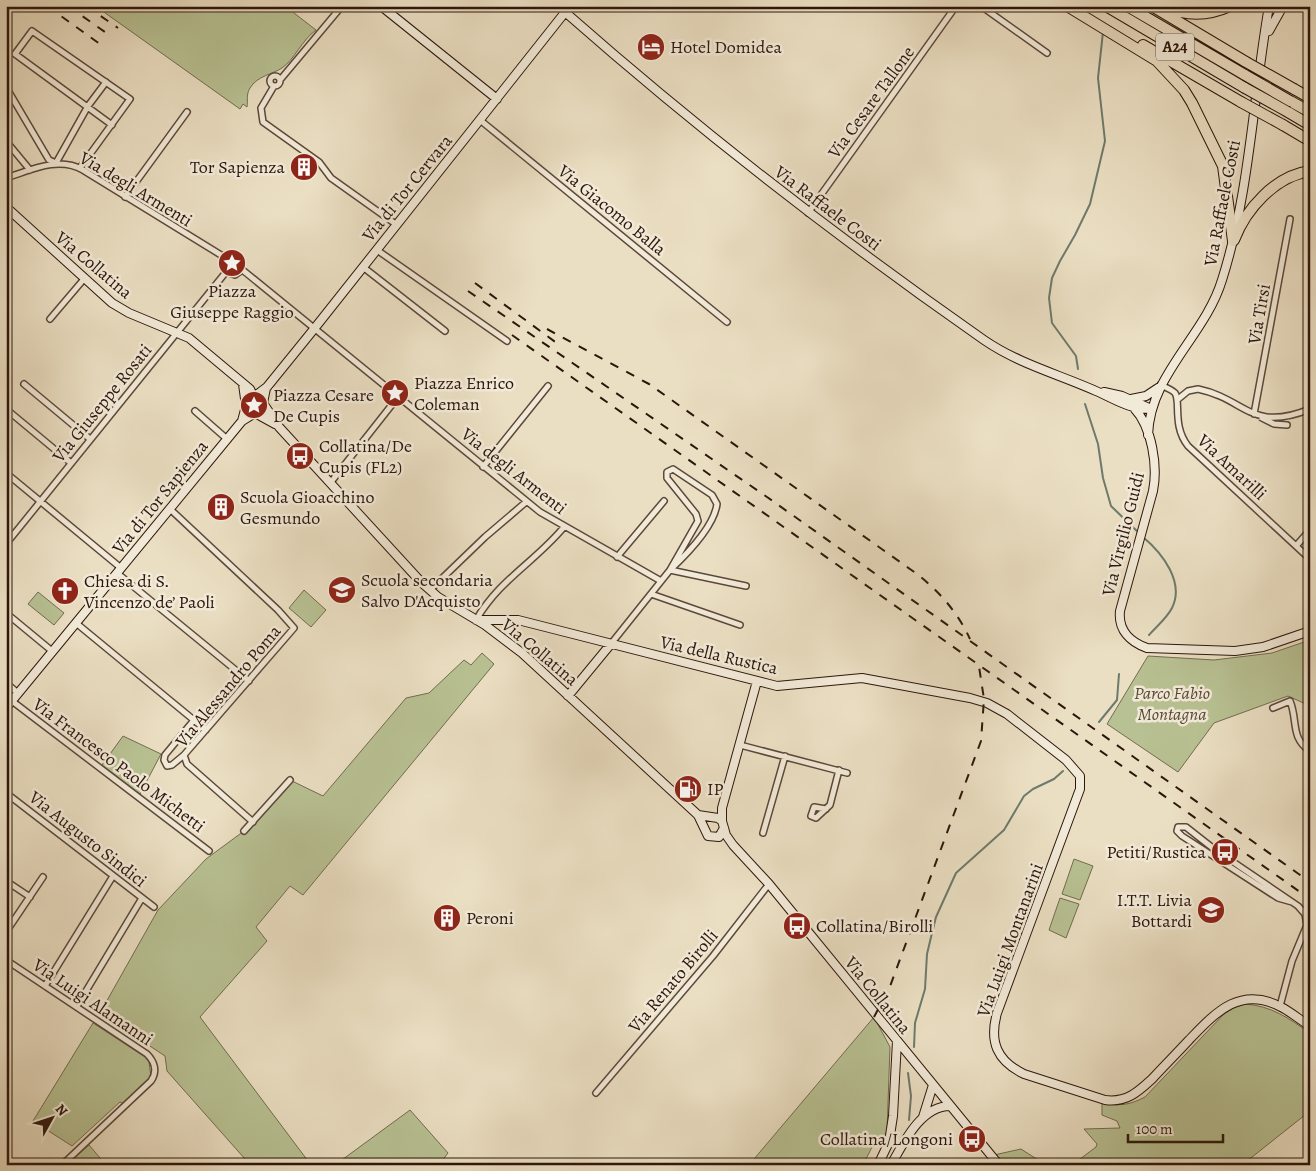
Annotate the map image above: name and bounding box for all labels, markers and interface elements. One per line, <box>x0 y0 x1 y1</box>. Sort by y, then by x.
hotel icon: Hotel Domidea <box>636 32 666 62</box>
road number: A24 <box>1156 34 1194 61</box>
place label: Hotel Domidea <box>670 35 783 59</box>
street label: Via Cesare Tallone <box>822 41 920 164</box>
street label: Via di Tor Cervara <box>356 129 458 247</box>
street label: Via Raffaele Costi <box>1198 138 1246 269</box>
street label: Via degli Armenti <box>74 145 197 232</box>
building icon: Tor Sapienza <box>289 152 319 182</box>
place label: Tor Sapienza <box>190 155 286 179</box>
street label: Via Giacomo Balla <box>552 158 672 261</box>
street label: Via Raffaele Costi <box>769 159 886 256</box>
street label: Via Collatina <box>50 225 138 305</box>
place icon: Piazza Giuseppe Raggio <box>217 248 247 278</box>
place label: Piazza Giuseppe Raggio <box>170 279 294 324</box>
street label: Via Tirsi <box>1242 282 1276 347</box>
street label: Via Giuseppe Rosati <box>46 339 157 468</box>
place label: Piazza Enrico Coleman <box>414 371 514 416</box>
place icon: Piazza Enrico Coleman <box>380 378 410 408</box>
place label: Piazza Cesare De Cupis <box>273 383 374 428</box>
place icon: Piazza Cesare De Cupis <box>239 390 269 420</box>
street label: Via degli Armenti <box>455 422 572 520</box>
street label: Via Amarilli <box>1191 428 1272 505</box>
street label: Via di Tor Sapienza <box>106 434 214 560</box>
place label: Collatina/De Cupis (FL2) <box>319 434 412 479</box>
bus stop icon: Collatina/De Cupis (FL2) <box>285 441 315 471</box>
street label: Via Virgilio Guidi <box>1096 470 1150 599</box>
place label: Scuola Gioacchino Gesmundo <box>240 485 374 530</box>
building icon: Scuola Gioacchino Gesmundo <box>206 492 236 522</box>
place label: Scuola secondaria Salvo D'Acquisto <box>361 568 493 613</box>
place label: Chiesa di S. Vincenzo de’ Paoli <box>83 569 215 614</box>
school or university icon: Scuola secondaria Salvo D'Acquisto <box>327 575 357 605</box>
church icon: Chiesa di S. Vincenzo de’ Paoli <box>50 576 80 606</box>
street label: Via Collatina <box>496 612 584 692</box>
street label: Via Alessandro Poma <box>169 619 287 753</box>
street label: Via della Rustica <box>657 630 781 680</box>
park label: Parco Fabio Montagna <box>1134 681 1210 726</box>
street label: Via Francesco Paolo Michetti <box>27 692 210 838</box>
fuel station icon: IP <box>673 774 703 804</box>
place label: IP <box>707 777 723 801</box>
street label: Via Augusto Sindici <box>23 785 152 893</box>
bus stop icon: Petiti/Rustica <box>1210 837 1240 867</box>
place label: Petiti/Rustica <box>1107 840 1207 864</box>
street label: Via Luigi Montanarini <box>971 860 1049 1021</box>
place label: I.T.T. Livia Bottardi <box>1117 888 1193 933</box>
school or university icon: I.T.T. Livia Bottardi <box>1196 895 1226 925</box>
building icon: Peroni <box>432 903 462 933</box>
place label: Peroni <box>466 906 514 930</box>
bus stop icon: Collatina/Birolli <box>782 911 812 941</box>
place label: Collatina/Birolli <box>816 914 933 938</box>
street label: Via Renato Birolli <box>622 924 723 1038</box>
street label: Via Collatina <box>839 950 917 1039</box>
street label: Via Luigi Alamanni <box>27 952 158 1051</box>
north arrow <box>28 1094 78 1144</box>
text: N <box>51 1100 72 1120</box>
scale bar <box>1128 1111 1224 1143</box>
text: 100 m <box>1136 1119 1173 1139</box>
bus stop icon: Collatina/Longoni <box>957 1124 987 1154</box>
place label: Collatina/Longoni <box>820 1127 953 1151</box>

